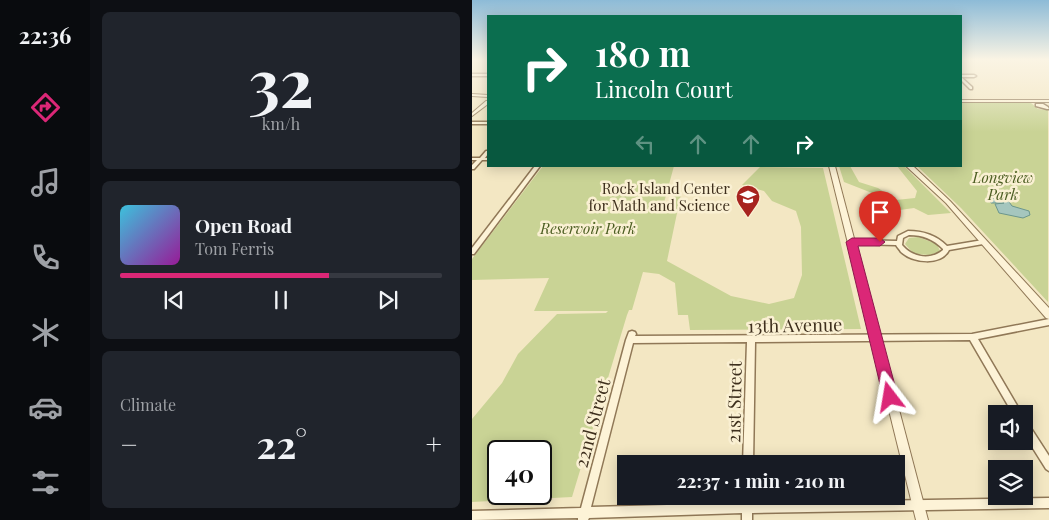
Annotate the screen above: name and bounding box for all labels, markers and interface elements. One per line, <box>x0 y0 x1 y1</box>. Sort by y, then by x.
text: 22:36 <box>19 20 71 50</box>
text: 180 m <box>595 29 690 76</box>
icon: right <box>512 35 577 100</box>
text: 32 <box>248 37 314 123</box>
text: Lincoln Court <box>595 74 733 104</box>
icon: directions <box>28 90 63 125</box>
text: km/h <box>262 113 300 134</box>
icon: left <box>631 130 659 158</box>
icon: ahead <box>684 130 712 158</box>
icon: ahead <box>737 130 765 158</box>
icon: right <box>790 130 818 158</box>
icon: music <box>28 165 63 200</box>
park label: Longview Park <box>972 167 1033 204</box>
place label: Rock Island Center for Math and Science <box>589 178 730 215</box>
school or university icon: Rock Island Center for Math and Science <box>735 184 761 218</box>
pin <box>859 191 901 242</box>
icon: arrive <box>866 198 894 226</box>
text: Open Road <box>195 212 292 238</box>
park label: Reservoir Park <box>539 218 636 238</box>
text: Tom Ferris <box>195 238 274 259</box>
icon: phone <box>28 240 63 275</box>
icon: previous <box>160 286 188 314</box>
icon: pause <box>267 286 295 314</box>
icon: next <box>374 286 402 314</box>
street label: 13th Avenue <box>747 312 843 338</box>
icon: climate <box>28 315 63 350</box>
street label: 21st Street <box>721 360 747 443</box>
position arrow <box>863 370 915 422</box>
street label: 22nd Street <box>569 375 616 470</box>
icon: car <box>28 390 63 425</box>
text: Climate <box>120 394 176 415</box>
map controls <box>988 405 1033 505</box>
button: sound <box>988 405 1033 450</box>
text: 22° <box>257 418 307 469</box>
text: − <box>120 425 138 462</box>
text: + <box>426 425 442 462</box>
speed limit sign: 40 <box>487 440 552 505</box>
button: layers <box>988 460 1033 505</box>
icon: filters <box>28 465 63 500</box>
text: 22:37 · 1 min · 210 m <box>677 467 845 493</box>

